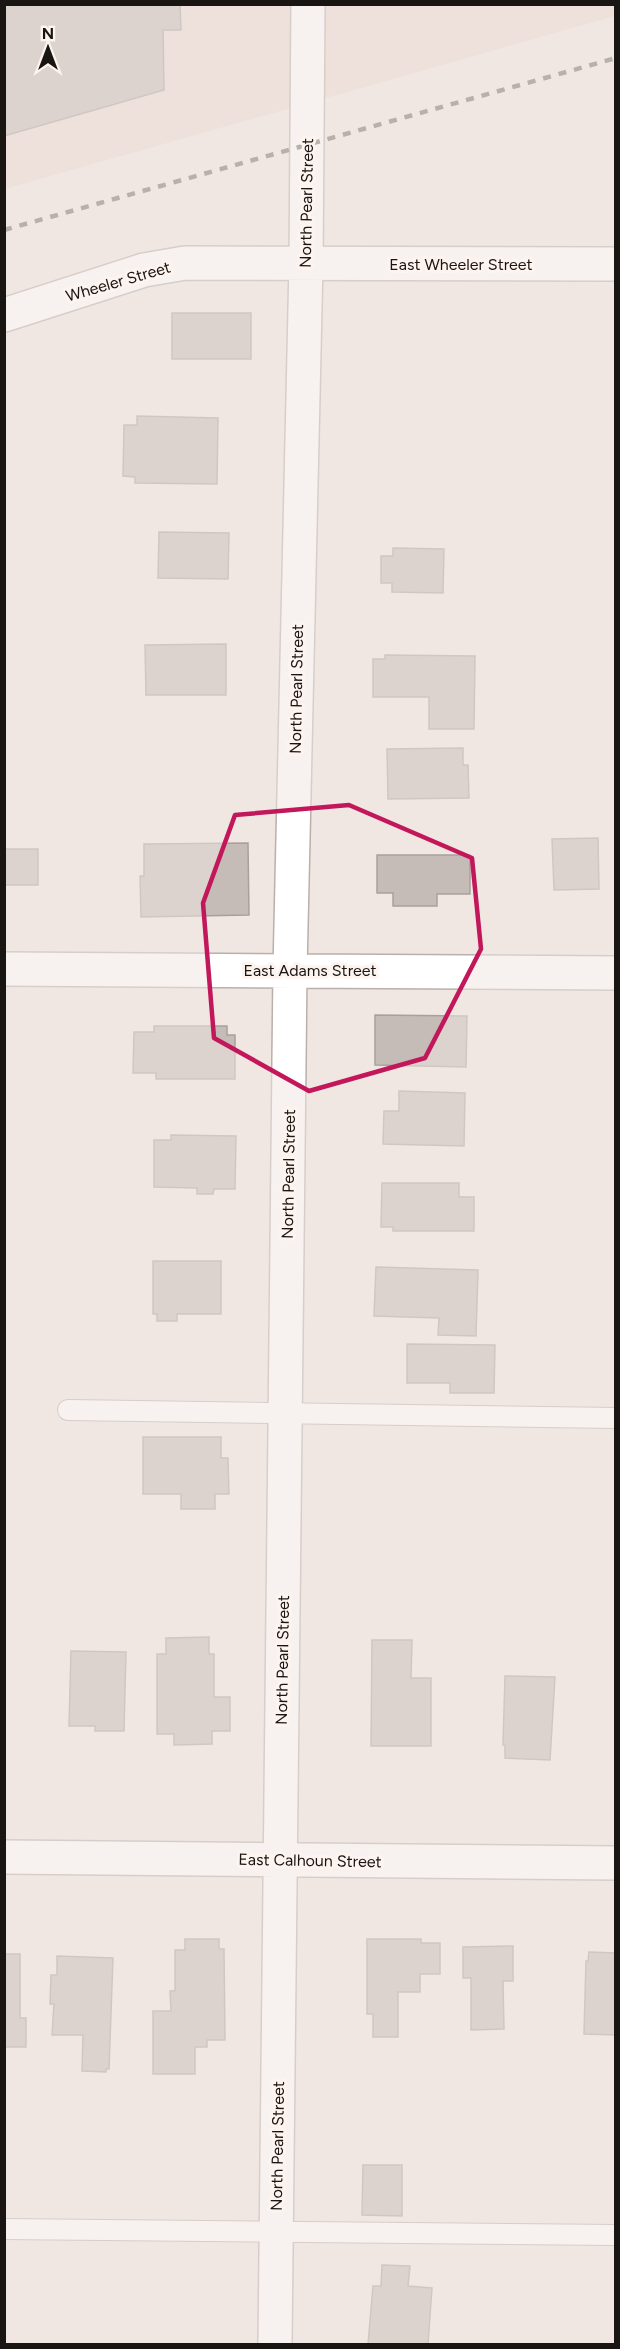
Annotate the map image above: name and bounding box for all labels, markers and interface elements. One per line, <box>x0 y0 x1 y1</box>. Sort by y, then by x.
north arrow <box>18 18 78 78</box>
text: N <box>42 24 54 43</box>
street label: North Pearl Street <box>296 138 317 268</box>
street label: East Wheeler Street <box>389 255 533 274</box>
street label: Wheeler Street <box>64 257 173 306</box>
street label: North Pearl Street <box>286 624 307 754</box>
street label: East Adams Street <box>243 961 377 980</box>
street label: North Pearl Street <box>278 1109 299 1239</box>
street label: North Pearl Street <box>272 1595 293 1725</box>
street label: East Calhoun Street <box>238 1850 382 1871</box>
street label: North Pearl Street <box>267 2081 288 2211</box>

